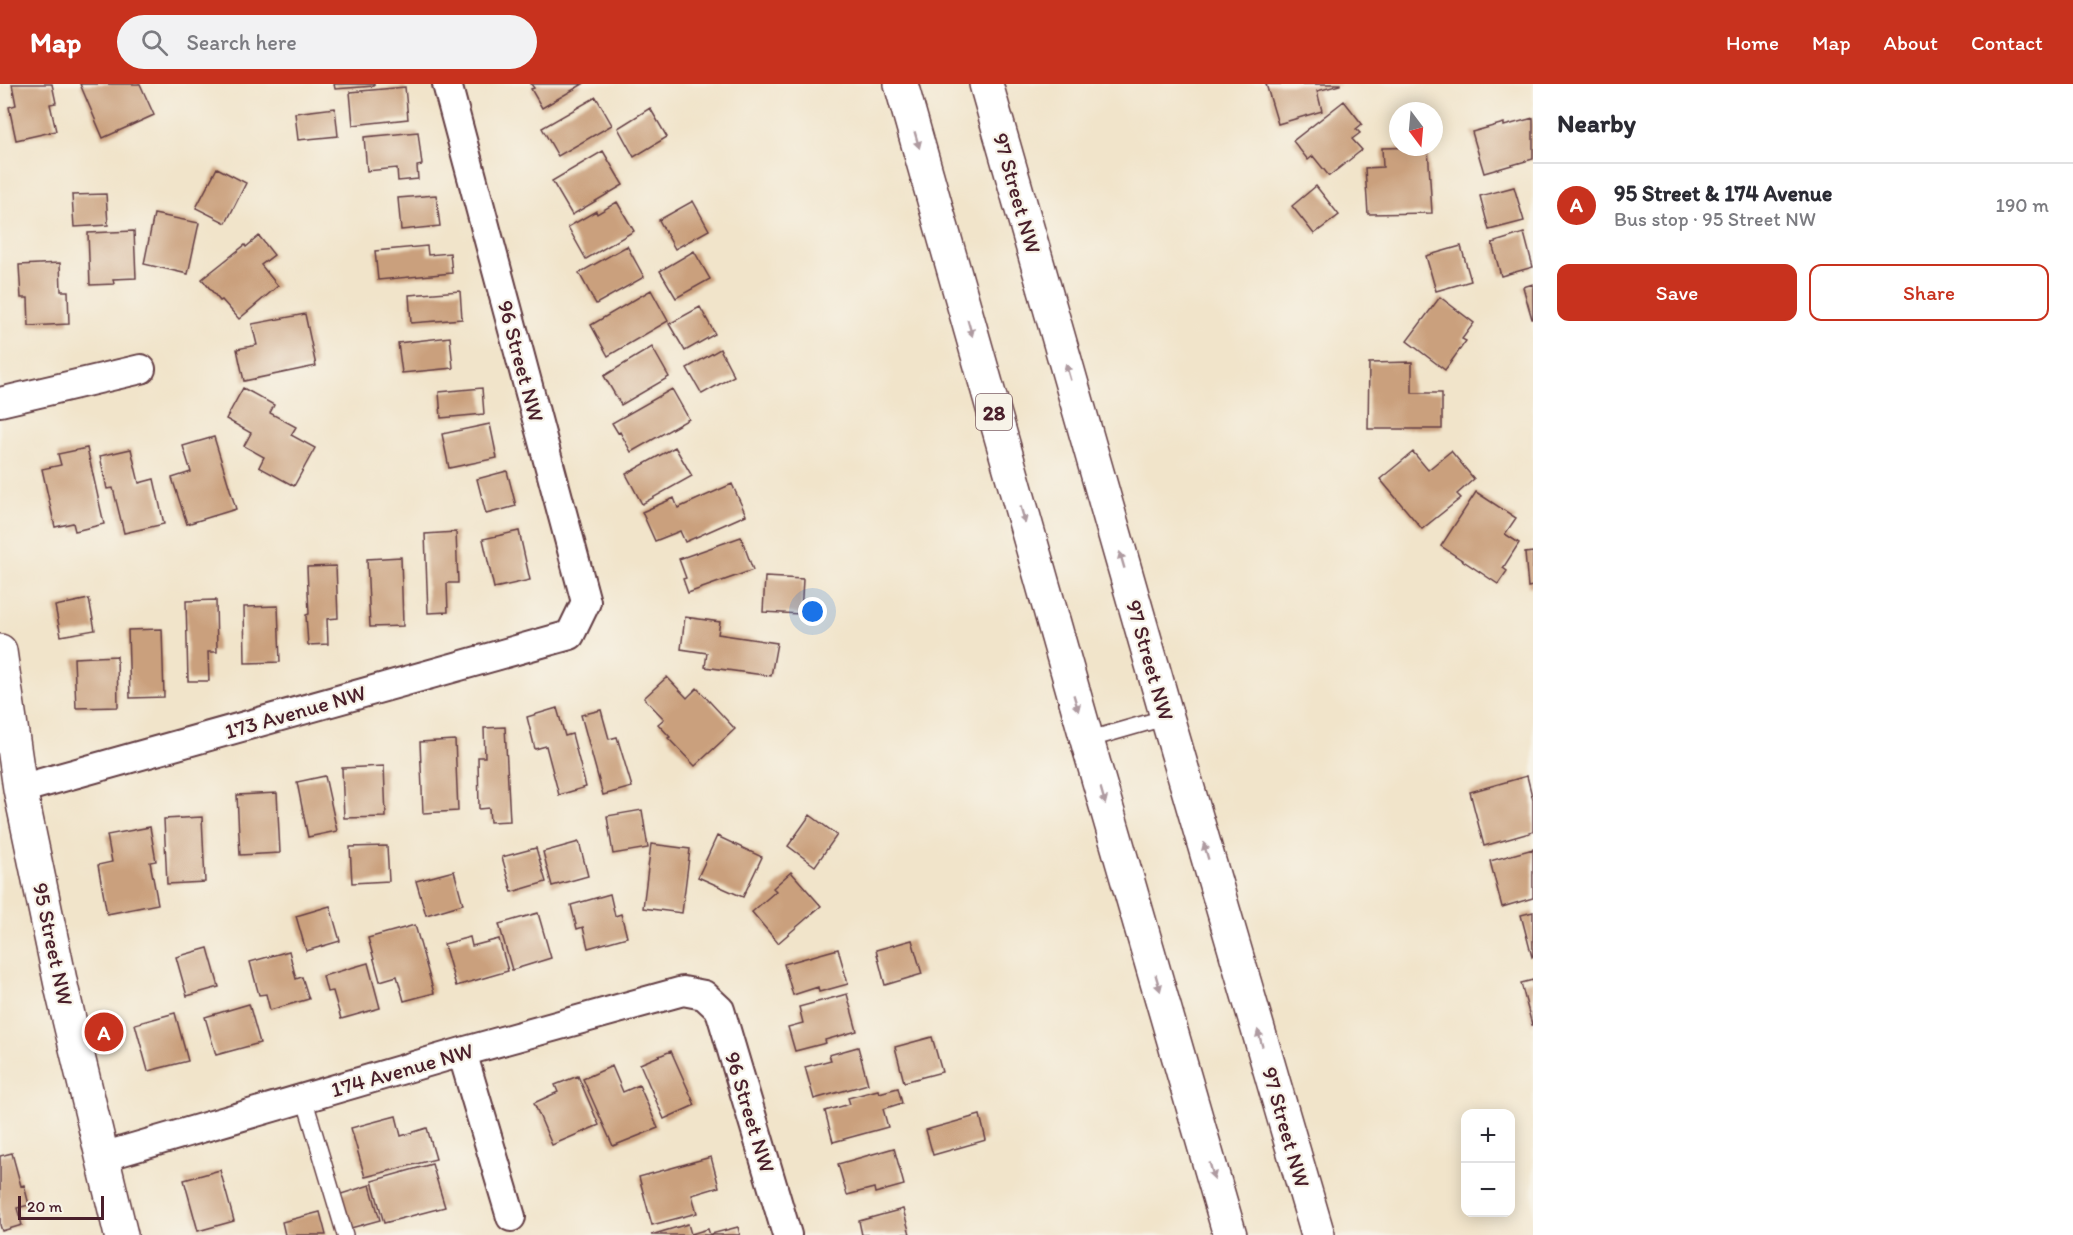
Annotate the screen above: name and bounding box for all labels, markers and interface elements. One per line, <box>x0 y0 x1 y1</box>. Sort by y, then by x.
search box <box>117 15 537 69</box>
text: Map <box>30 25 81 59</box>
icon: search <box>138 26 171 59</box>
text: Search here <box>186 29 297 56</box>
text: Home <box>1726 30 1779 55</box>
text: Map <box>1812 30 1851 55</box>
text: About <box>1884 30 1938 55</box>
text: Contact <box>1971 30 2043 55</box>
north arrow <box>1389 102 1443 156</box>
text: Nearby <box>1557 107 1636 139</box>
street label: 97 Street NW <box>987 130 1047 257</box>
one-way arrow <box>912 131 922 149</box>
text: 95 Street & 174 Avenue <box>1614 180 1832 207</box>
text: A <box>1570 193 1583 217</box>
text: 190 m <box>1996 193 2049 217</box>
text: Bus stop · 95 Street NW <box>1614 207 1816 231</box>
button: Save <box>1557 264 1797 321</box>
button: Share <box>1809 264 2049 321</box>
street label: 96 Street NW <box>492 297 550 425</box>
one-way arrow <box>966 319 975 337</box>
one-way arrow <box>1063 363 1072 381</box>
road number: 28 <box>976 394 1012 430</box>
one-way arrow <box>1019 507 1028 525</box>
one-way arrow <box>1117 551 1126 569</box>
your location <box>798 597 827 626</box>
street label: 97 Street NW <box>1120 597 1180 724</box>
street label: 173 Avenue NW <box>221 679 369 745</box>
one-way arrow <box>1072 694 1081 712</box>
one-way arrow <box>1099 787 1108 805</box>
one-way arrow <box>1201 842 1210 860</box>
street label: 95 Street NW <box>27 880 79 1008</box>
one-way arrow <box>1154 974 1163 992</box>
pin: A <box>84 1010 124 1054</box>
one-way arrow <box>1255 1029 1264 1047</box>
street label: 174 Avenue NW <box>328 1037 476 1103</box>
street label: 96 Street NW <box>719 1048 781 1176</box>
street label: 97 Street NW <box>1256 1064 1316 1191</box>
map controls <box>1461 1109 1515 1217</box>
button: + <box>1461 1109 1515 1163</box>
one-way arrow <box>1208 1162 1217 1180</box>
button: − <box>1461 1163 1515 1217</box>
scale bar <box>18 1193 104 1220</box>
text: 20 m <box>27 1197 62 1216</box>

